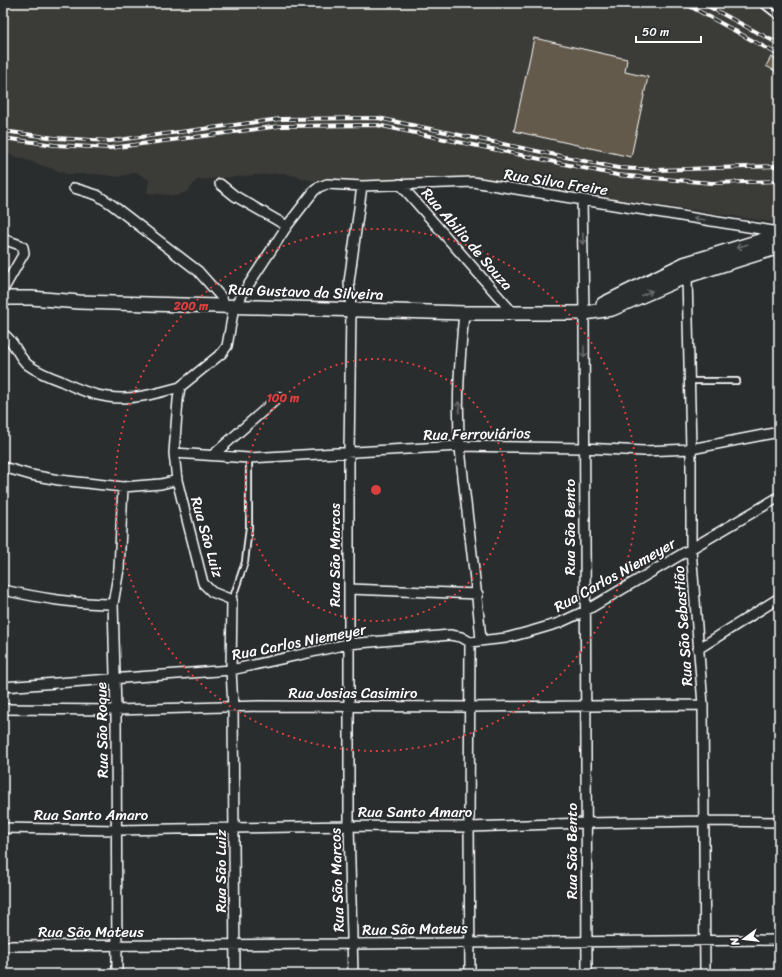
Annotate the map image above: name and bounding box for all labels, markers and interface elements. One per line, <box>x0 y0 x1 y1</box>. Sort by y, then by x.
scale bar <box>636 18 701 44</box>
text: 50 m <box>642 21 669 43</box>
street label: Rua Silva Freire <box>502 161 610 203</box>
street label: Rua Abilio de Souza <box>415 182 520 297</box>
one-way arrow <box>693 215 706 223</box>
one-way arrow <box>579 232 587 245</box>
one-way arrow <box>736 243 748 251</box>
street label: Rua Gustavo da Silveira <box>228 276 384 308</box>
one-way arrow <box>641 289 653 297</box>
text: 200 m <box>173 295 209 317</box>
one-way arrow <box>580 345 588 358</box>
text: 100 m <box>267 387 300 409</box>
one-way arrow <box>455 401 463 414</box>
street label: Rua Ferroviários <box>423 420 531 448</box>
street label: Rua São Bento <box>557 478 583 575</box>
centre of rings <box>369 483 383 497</box>
street label: Rua São Luiz <box>183 493 231 581</box>
street label: Rua São Marcos <box>322 502 348 607</box>
street label: Rua Carlos Niemeyer <box>549 530 682 619</box>
street label: Rua São Sebastião <box>666 565 700 687</box>
street label: Rua Carlos Niemeyer <box>230 616 369 668</box>
street label: Rua Josias Casimiro <box>289 680 418 706</box>
street label: Rua São Roque <box>88 682 116 778</box>
street label: Rua Santo Amaro <box>358 799 473 825</box>
street label: Rua Santo Amaro <box>34 802 149 828</box>
street label: Rua São Bento <box>559 802 585 899</box>
street label: Rua São Marcos <box>322 827 352 932</box>
street label: Rua São Luiz <box>208 829 234 913</box>
street label: Rua São Mateus <box>362 915 468 943</box>
street label: Rua São Mateus <box>38 919 144 945</box>
north arrow <box>724 919 764 959</box>
text: N <box>725 935 745 949</box>

